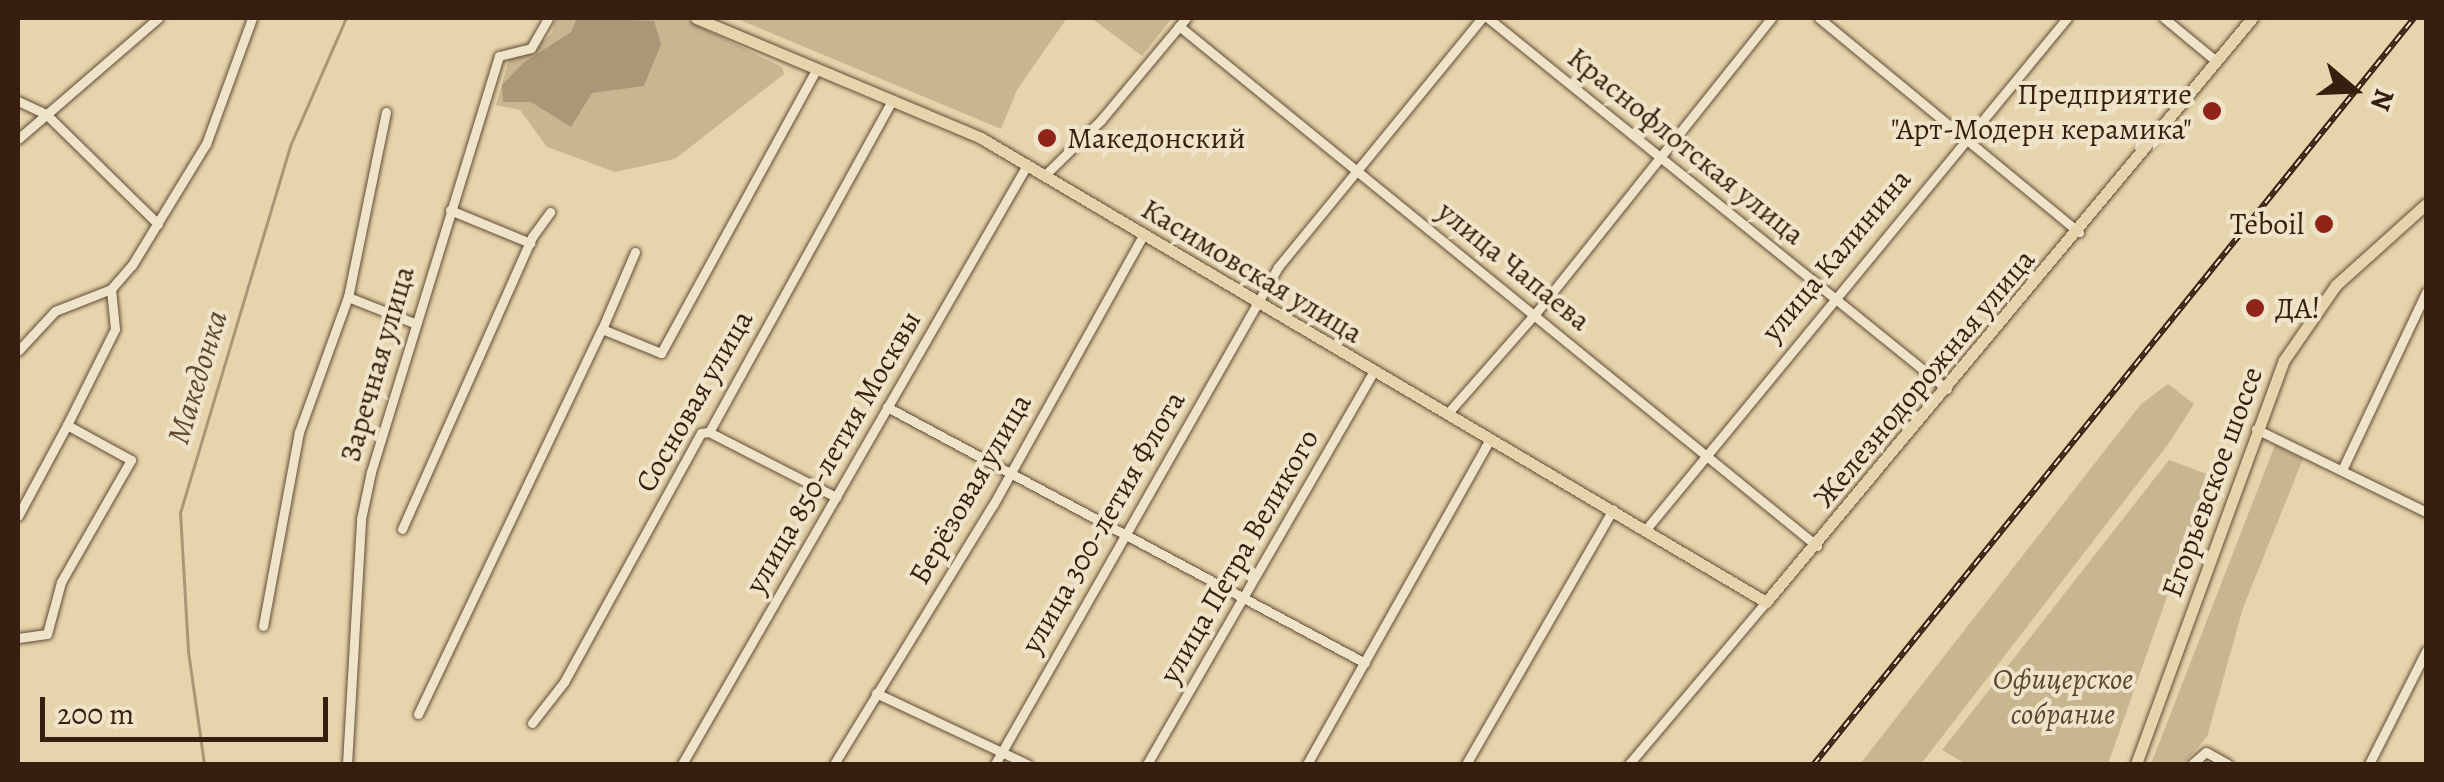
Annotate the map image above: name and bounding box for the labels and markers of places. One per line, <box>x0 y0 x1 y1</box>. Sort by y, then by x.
place label: Предприятие "Арт-Модерн керамика" <box>1891 76 2192 146</box>
marker: Предприятие "Арт-Модерн керамика" <box>2201 100 2223 122</box>
place label: Македонский <box>1067 120 1246 156</box>
marker: Македонский <box>1036 127 1058 149</box>
place label: Teboil <box>2230 206 2304 242</box>
marker: Teboil <box>2313 213 2335 235</box>
place label: ДА! <box>2275 290 2320 326</box>
marker: ДА! <box>2244 297 2266 319</box>

